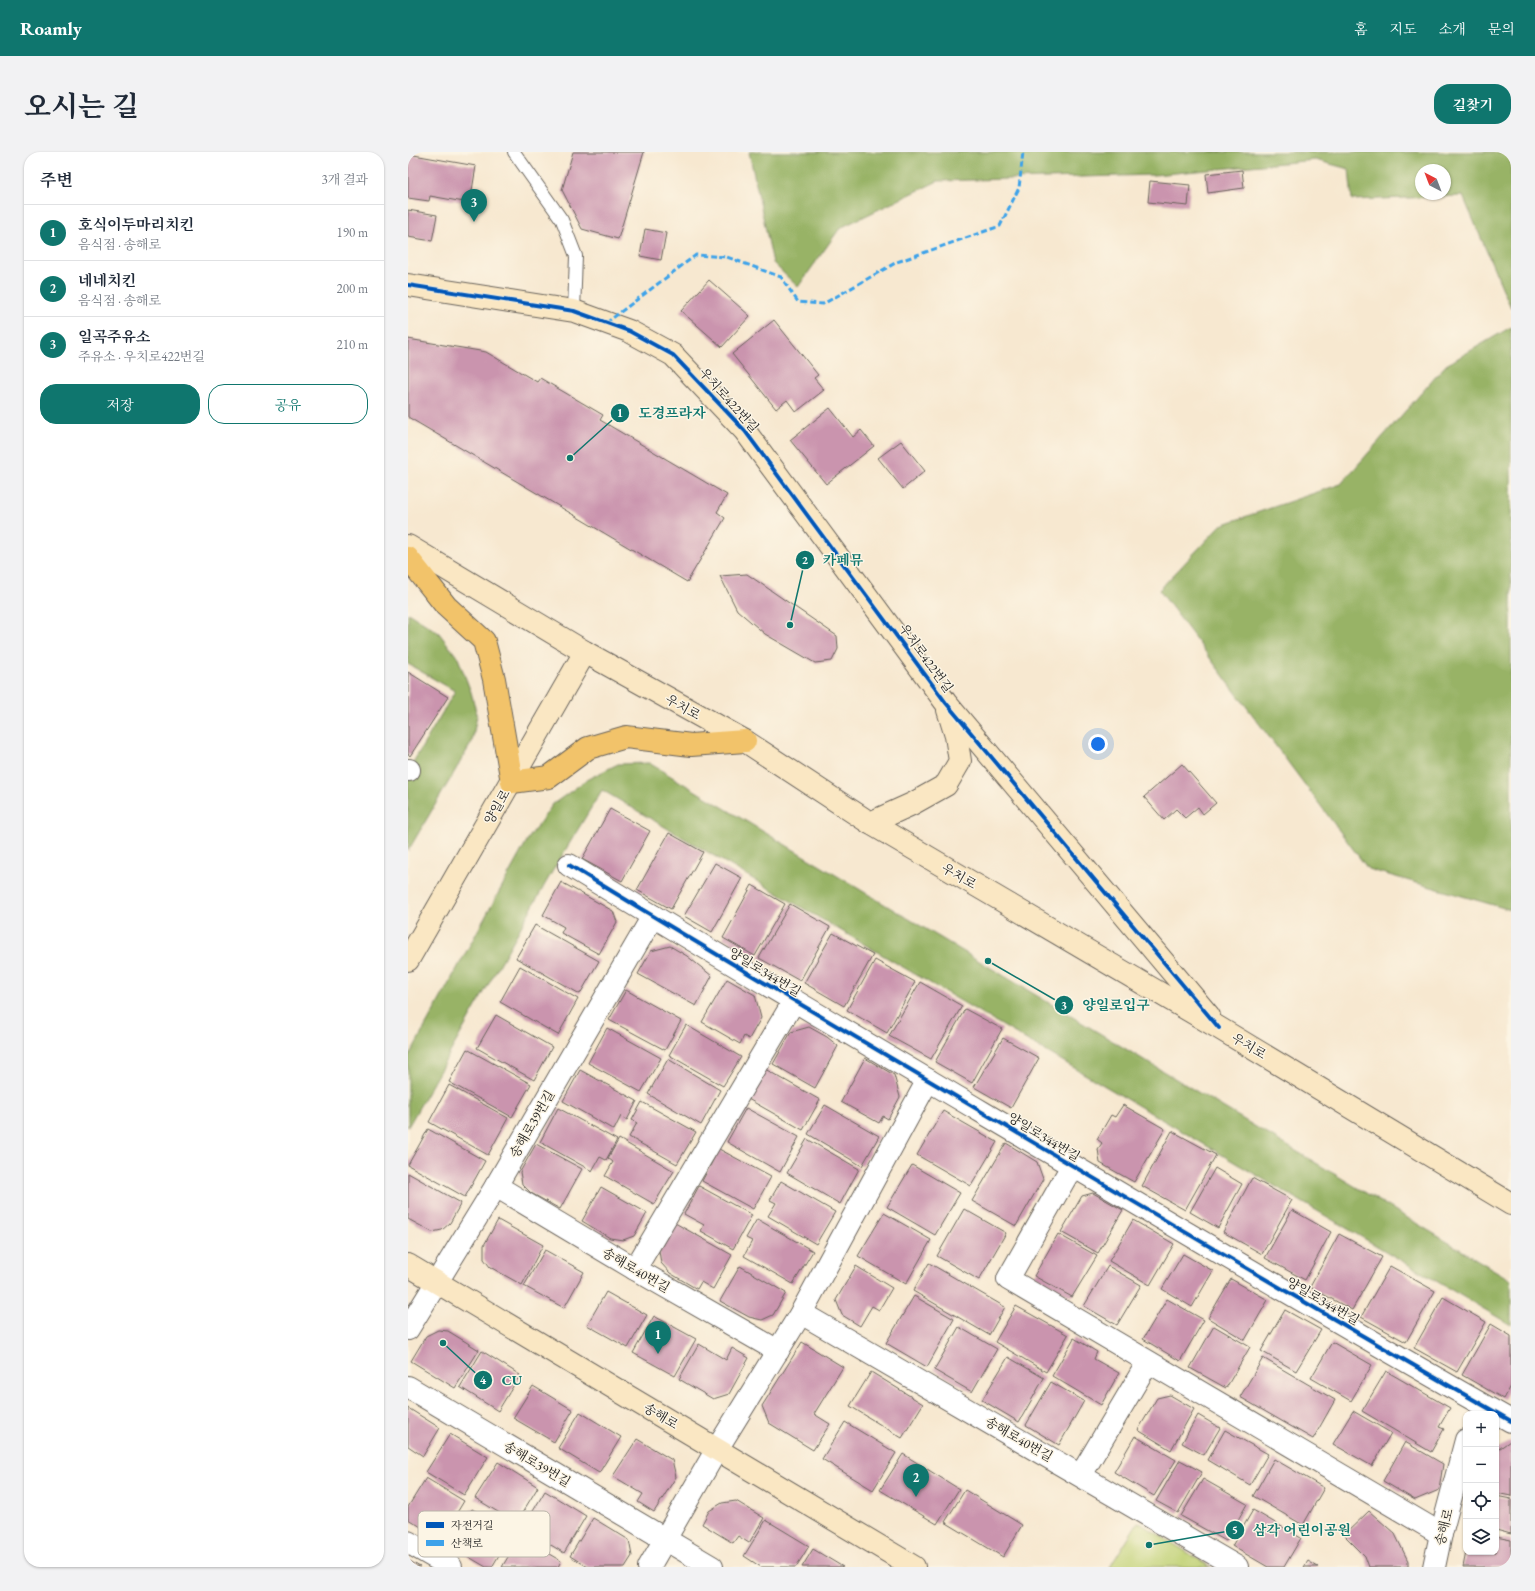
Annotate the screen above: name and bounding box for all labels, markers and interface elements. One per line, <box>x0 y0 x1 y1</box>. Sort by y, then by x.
text: Roamly <box>20 16 82 41</box>
text: 홈 <box>1354 20 1368 38</box>
text: 지도 <box>1390 20 1417 38</box>
text: 소개 <box>1439 20 1466 38</box>
text: 문의 <box>1488 20 1515 38</box>
button: 길찾기 <box>1434 84 1511 124</box>
text: 오시는 길 <box>24 88 139 124</box>
north arrow <box>1415 164 1451 200</box>
text: 주변 <box>40 169 73 191</box>
text: 3개 결과 <box>321 171 368 188</box>
pin: 3 <box>461 189 487 222</box>
text: 호식이두마리치킨 <box>78 215 194 234</box>
text: 1 <box>50 224 56 241</box>
text: 190 m <box>337 224 368 241</box>
text: 음식점 · 송해로 <box>78 236 161 253</box>
text: 네네치킨 <box>78 271 136 290</box>
text: 2 <box>50 280 56 297</box>
text: 200 m <box>337 280 368 297</box>
text: 음식점 · 송해로 <box>78 292 161 309</box>
text: 일곡주유소 <box>78 327 150 346</box>
text: 3 <box>50 336 56 353</box>
text: 210 m <box>337 336 368 353</box>
text: 주유소 · 우치로422번길 <box>78 348 205 365</box>
street label: 우치로422번길 <box>695 364 763 436</box>
button: 저장 <box>40 384 200 424</box>
button: 공유 <box>208 384 368 424</box>
callout: 도경프라자 <box>610 400 714 426</box>
text: 도경프라자 <box>638 404 706 422</box>
text: 1 <box>617 405 623 421</box>
callout: 카페뮤 <box>795 547 871 573</box>
text: 카페뮤 <box>823 551 864 569</box>
text: 2 <box>802 552 809 568</box>
street label: 우치로422번길 <box>895 620 957 696</box>
street label: 우치로 <box>662 690 704 724</box>
your location <box>1088 734 1108 754</box>
street label: 양일로 <box>480 786 514 828</box>
street label: 우치로 <box>938 859 980 893</box>
street label: 양일로344번길 <box>726 944 804 1000</box>
callout: 양일로입구 <box>1054 992 1158 1018</box>
text: 양일로입구 <box>1082 996 1150 1014</box>
text: 3 <box>1061 997 1067 1013</box>
street label: 우치로 <box>1228 1029 1270 1063</box>
street label: 송해로39번길 <box>506 1087 558 1161</box>
street label: 양일로344번길 <box>1005 1109 1083 1165</box>
street label: 송해로40번길 <box>599 1244 673 1296</box>
street label: 양일로344번길 <box>1283 1273 1363 1329</box>
pin: 1 <box>645 1321 671 1354</box>
callout: CU <box>473 1367 530 1393</box>
text: CU <box>502 1371 523 1389</box>
text: 4 <box>480 1372 487 1388</box>
street label: 송해로 <box>640 1399 682 1433</box>
map controls <box>1463 1411 1499 1555</box>
button: + <box>1463 1411 1499 1447</box>
street label: 송해로40번길 <box>982 1413 1056 1465</box>
street label: 송해로39번길 <box>500 1437 574 1491</box>
button: − <box>1463 1447 1499 1483</box>
pin: 2 <box>903 1464 929 1497</box>
button: locate <box>1463 1483 1499 1519</box>
street label: 송해로 <box>1431 1506 1457 1547</box>
legend <box>418 1511 550 1557</box>
callout: 삼각 어린이공원 <box>1225 1517 1359 1543</box>
text: 자전거길 <box>451 1518 494 1532</box>
button: layers <box>1463 1519 1499 1555</box>
text: 삼각 어린이공원 <box>1253 1521 1351 1539</box>
text: 5 <box>1232 1522 1238 1538</box>
text: 산책로 <box>451 1536 483 1550</box>

